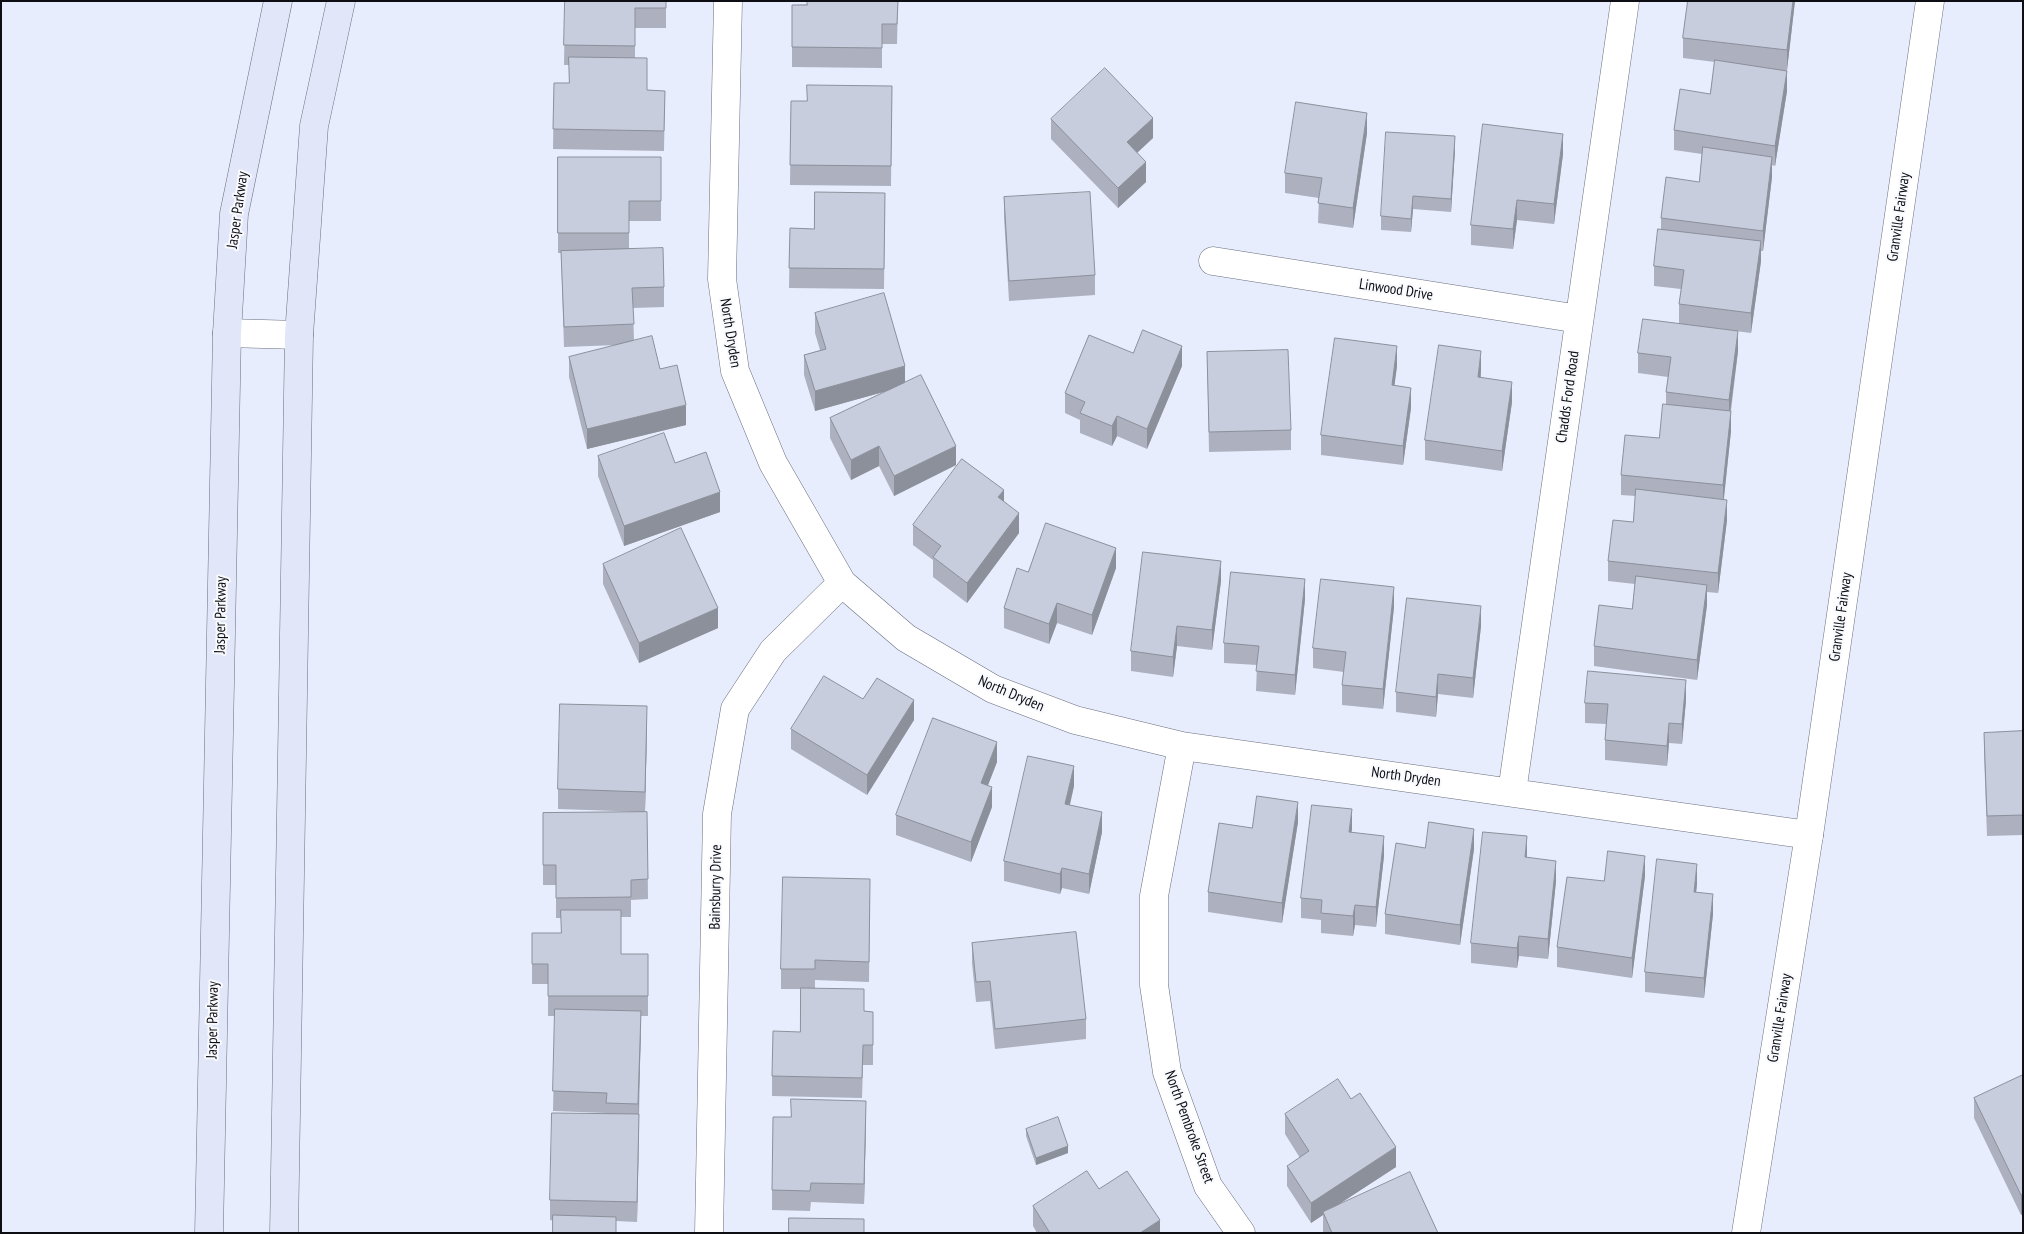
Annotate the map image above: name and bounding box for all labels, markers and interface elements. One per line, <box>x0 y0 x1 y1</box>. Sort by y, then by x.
street label: Jasper Parkway <box>224 170 252 250</box>
street label: Granville Fairway <box>1884 171 1914 263</box>
street label: Linwood Drive <box>1358 275 1434 305</box>
street label: North Dryden <box>716 297 744 369</box>
street label: Chadds Ford Road <box>1553 350 1583 444</box>
street label: Granville Fairway <box>1826 571 1856 663</box>
street label: Jasper Parkway <box>211 576 231 654</box>
street label: North Dryden <box>975 672 1047 716</box>
street label: North Dryden <box>1370 763 1442 791</box>
street label: Bainsburry Drive <box>706 844 726 930</box>
street label: Granville Fairway <box>1764 972 1796 1064</box>
street label: Jasper Parkway <box>203 981 223 1059</box>
street label: North Pembroke Street <box>1160 1068 1218 1186</box>

